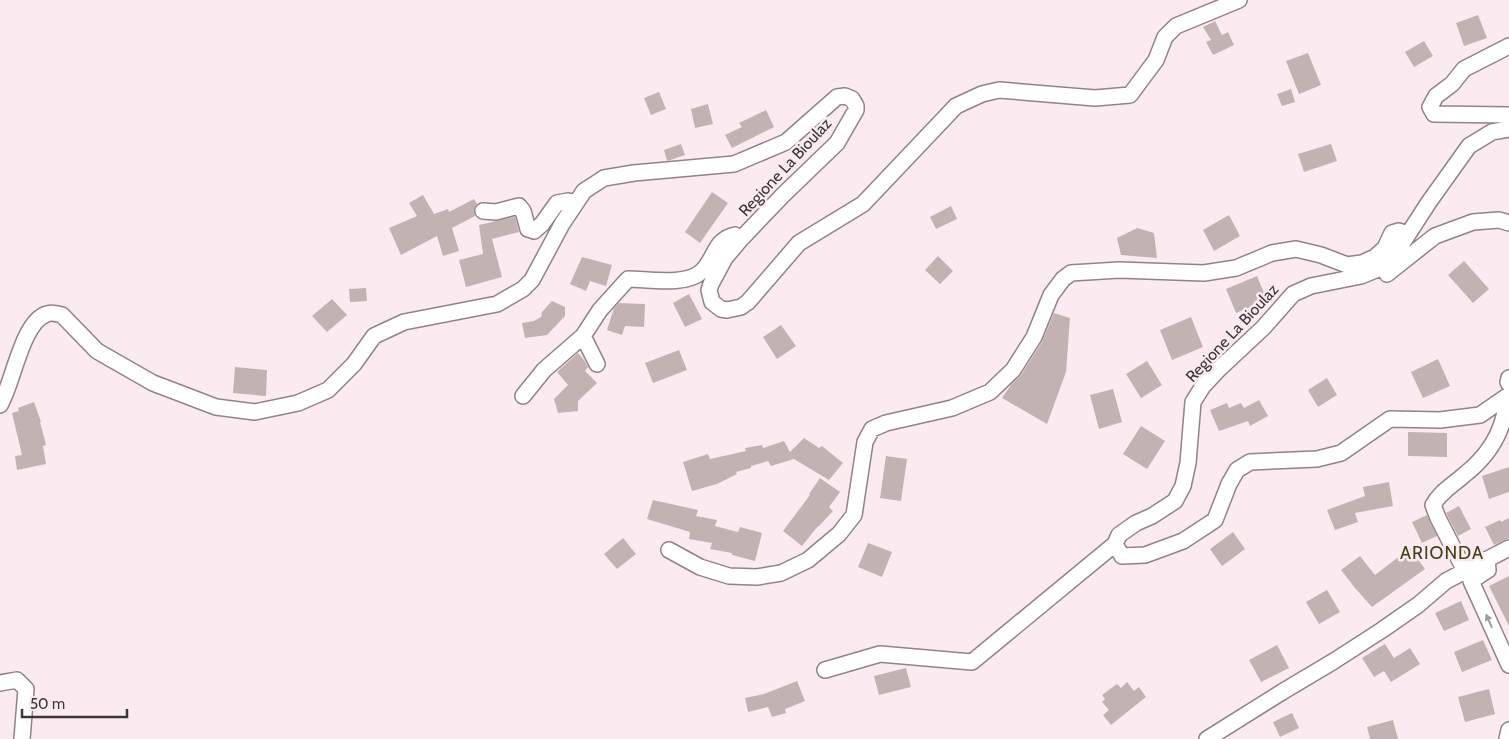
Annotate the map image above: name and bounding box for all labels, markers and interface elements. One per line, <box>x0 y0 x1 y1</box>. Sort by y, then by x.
street label: Regione La Bioulaz <box>735 114 836 220</box>
street label: Regione La Bioulaz <box>1182 280 1283 386</box>
district label: ARIONDA <box>1400 542 1484 564</box>
one-way arrow <box>1484 614 1492 628</box>
scale bar <box>22 686 128 718</box>
text: 50 m <box>30 695 65 713</box>

